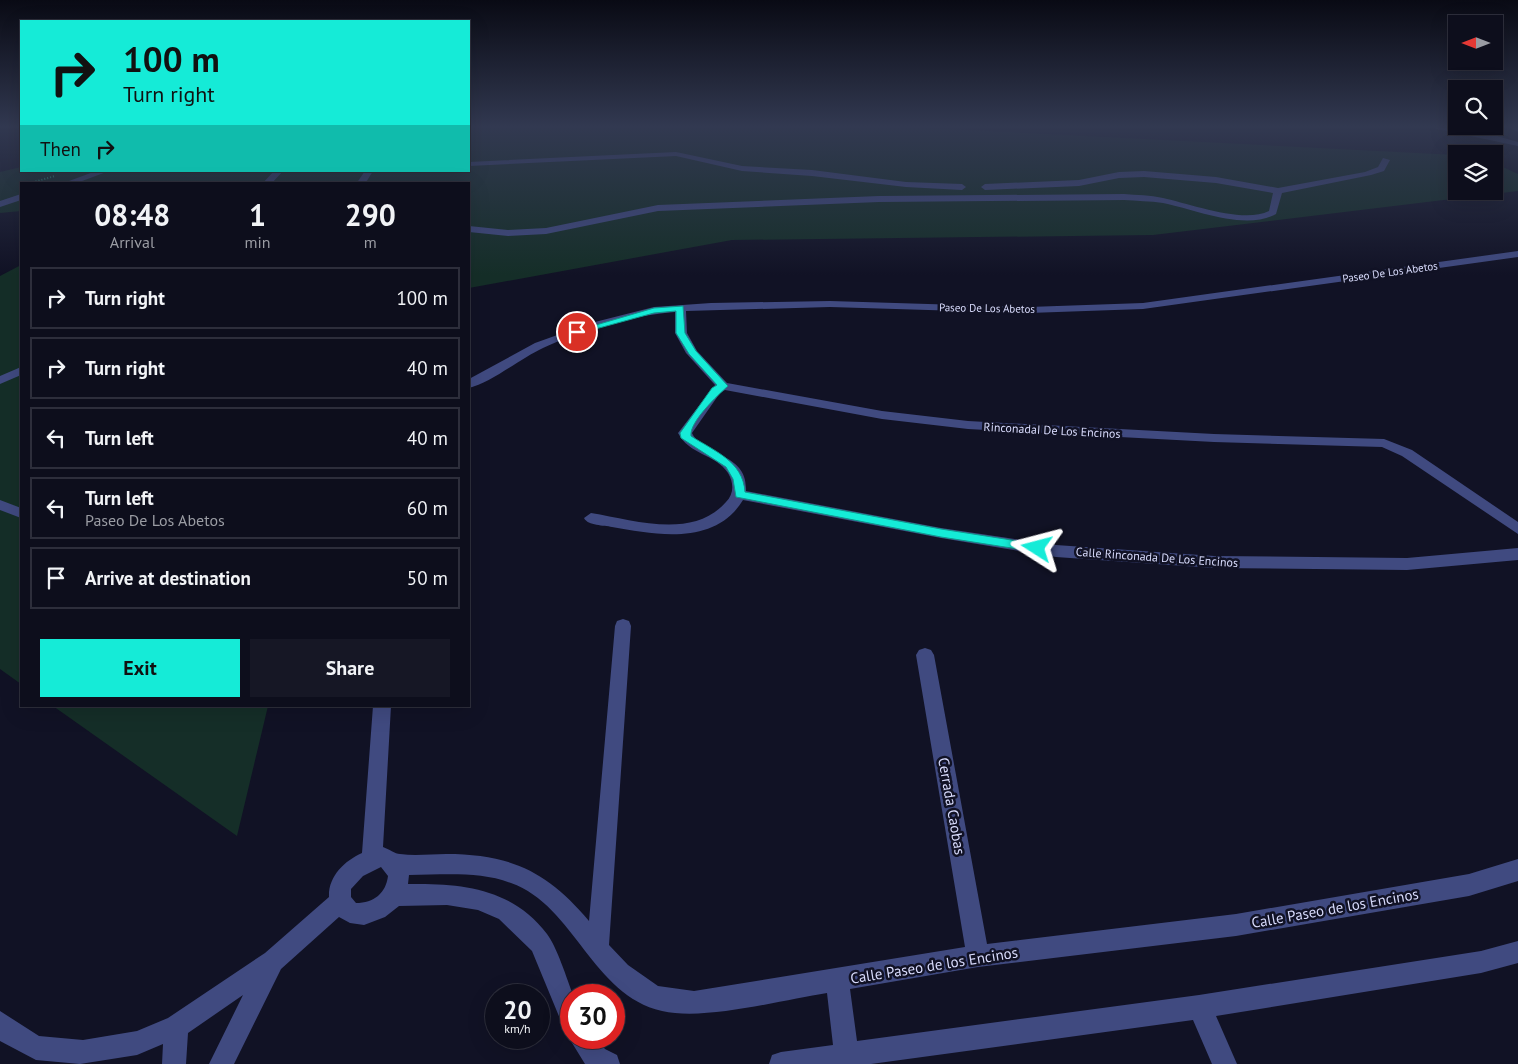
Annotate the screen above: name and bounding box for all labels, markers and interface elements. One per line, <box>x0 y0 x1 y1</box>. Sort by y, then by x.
north arrow <box>1448 15 1502 70</box>
map controls <box>1448 15 1503 200</box>
text: 100 m <box>123 36 220 82</box>
icon: right <box>40 40 105 105</box>
text: Turn right <box>123 80 215 108</box>
button: search <box>1448 80 1503 135</box>
icon: right <box>91 135 119 163</box>
text: Then <box>40 137 81 161</box>
button: layers <box>1448 145 1503 200</box>
text: 08:48 <box>94 195 170 234</box>
text: 1 <box>249 195 266 234</box>
text: 290 <box>345 195 396 234</box>
text: Arrival <box>110 232 155 252</box>
text: min <box>245 232 271 252</box>
text: m <box>364 232 377 252</box>
street label: Paseo De Los Abetos <box>1341 258 1439 286</box>
icon: right <box>42 284 70 312</box>
text: Turn right <box>85 286 165 310</box>
text: 100 m <box>396 286 448 310</box>
street label: Paseo De Los Abetos <box>939 300 1036 316</box>
pin <box>556 311 598 353</box>
icon: arrive <box>563 318 591 346</box>
icon: right <box>42 354 70 382</box>
text: Turn right <box>85 356 165 380</box>
text: 40 m <box>407 356 448 380</box>
street label: RinconadaI De Los Encinos <box>983 419 1121 441</box>
icon: left <box>42 424 70 452</box>
text: Turn left <box>85 426 154 450</box>
text: 40 m <box>407 426 448 450</box>
text: Turn left <box>85 486 154 510</box>
icon: left <box>42 494 70 522</box>
text: 60 m <box>407 496 448 520</box>
text: Paseo De Los Abetos <box>85 510 225 530</box>
position arrow <box>1010 521 1062 573</box>
street label: Calle Rinconada De Los Encinos <box>1075 544 1239 570</box>
icon: arrive <box>42 564 70 592</box>
text: Arrive at destination <box>85 566 251 590</box>
text: 50 m <box>407 566 448 590</box>
button: Exit <box>40 639 240 697</box>
button: Share <box>250 639 450 697</box>
street label: Cerrada Caobas <box>934 756 970 856</box>
street label: Calle Paseo de los Encinos <box>1250 884 1420 932</box>
street label: Calle Paseo de los Encinos <box>849 942 1019 988</box>
speed limit sign: 30 <box>560 984 625 1049</box>
text: 20 <box>503 994 532 1026</box>
text: km/h <box>504 1021 531 1036</box>

